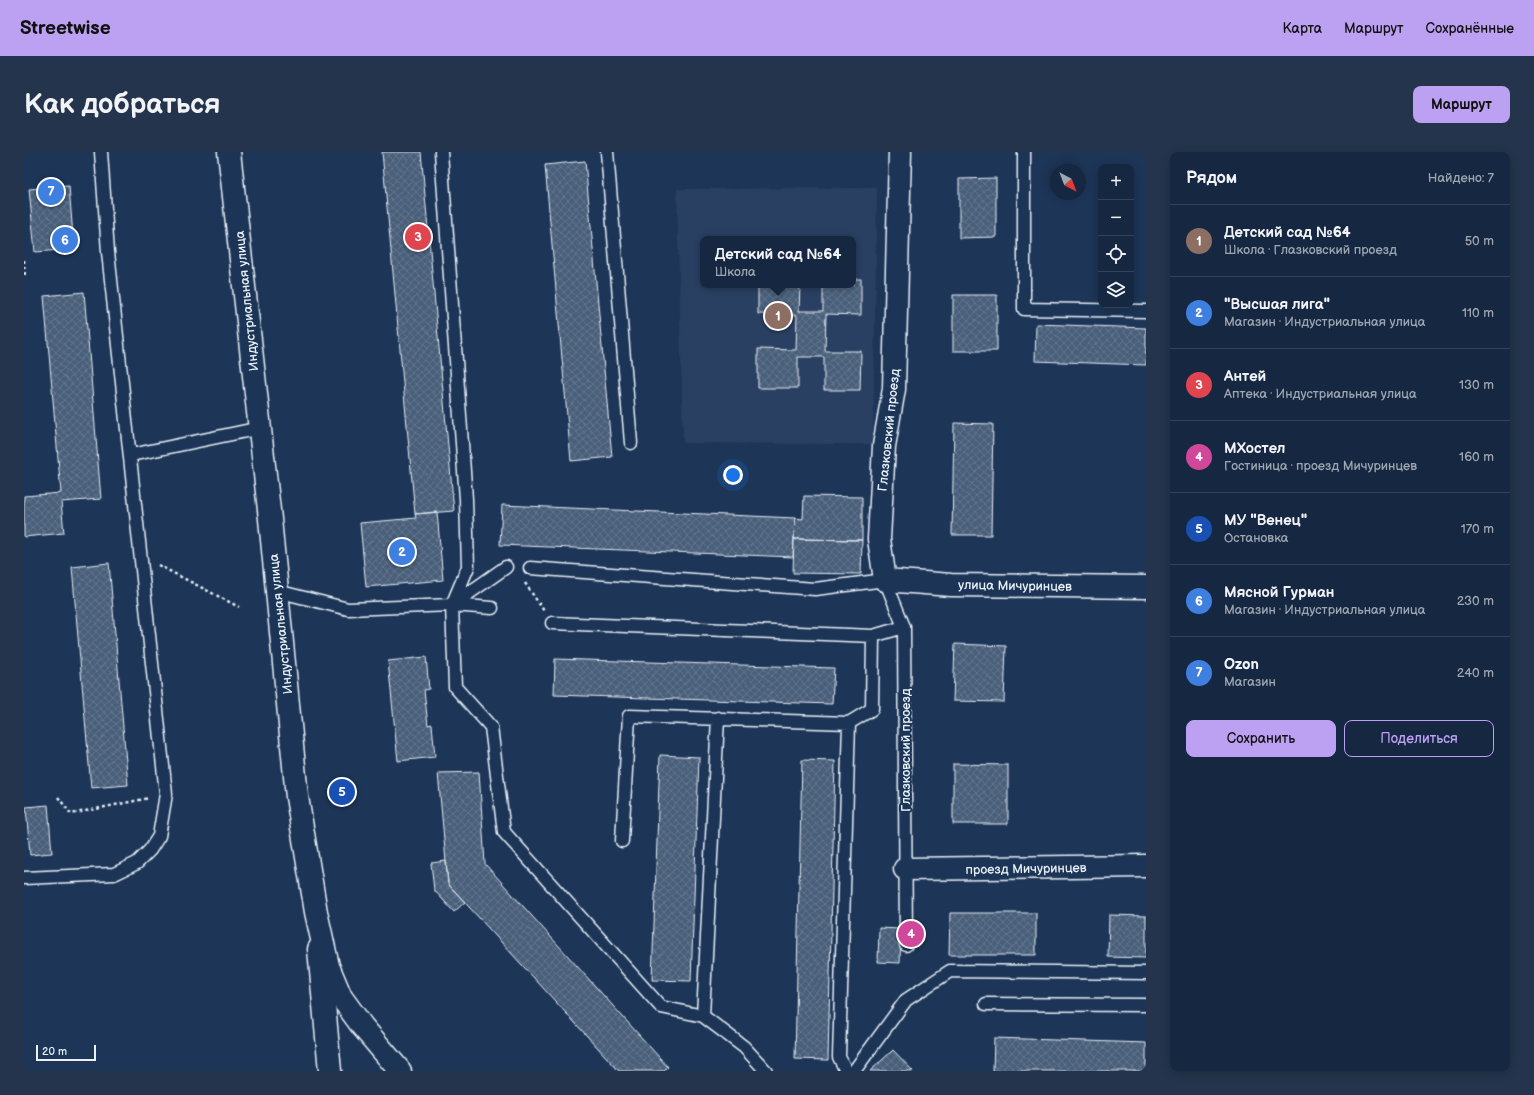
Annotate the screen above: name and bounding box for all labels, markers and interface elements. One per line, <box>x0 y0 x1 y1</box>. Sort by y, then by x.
text: Streetwise <box>20 17 111 40</box>
text: Карта <box>1283 20 1322 37</box>
text: Маршрут <box>1344 20 1404 37</box>
text: Сохранённые <box>1426 20 1514 37</box>
button: Маршрут <box>1413 86 1510 123</box>
text: Как добраться <box>24 88 221 121</box>
north arrow <box>1050 164 1086 200</box>
map controls <box>1098 164 1134 308</box>
button: + <box>1098 164 1134 200</box>
text: Рядом <box>1186 168 1237 188</box>
text: Найдено: 7 <box>1428 170 1494 186</box>
pin: 7 <box>38 177 64 207</box>
button: − <box>1098 200 1134 236</box>
pin: 3 <box>405 222 431 252</box>
text: Детский сад №64 <box>1224 223 1351 242</box>
pin: 6 <box>52 225 78 255</box>
street label: Индустриальная улица <box>232 230 262 372</box>
text: 1 <box>1196 233 1202 249</box>
text: 50 m <box>1465 233 1494 249</box>
popup <box>700 236 856 288</box>
button: locate <box>1098 236 1134 272</box>
text: Школа · Глазковский проезд <box>1224 242 1397 258</box>
text: Детский сад №64 <box>715 245 841 264</box>
text: Школа <box>715 264 756 280</box>
button: layers <box>1098 272 1134 308</box>
text: "Высшая лига" <box>1224 295 1330 314</box>
pin: 1 <box>765 301 791 331</box>
text: 2 <box>1195 305 1203 321</box>
text: 110 m <box>1462 305 1494 321</box>
text: Магазин · Индустриальная улица <box>1224 314 1425 330</box>
text: Антей <box>1224 367 1266 386</box>
street label: Глазковский проезд <box>875 368 903 492</box>
text: 3 <box>1195 377 1203 393</box>
text: 130 m <box>1459 377 1494 393</box>
text: Аптека · Индустриальная улица <box>1224 386 1417 402</box>
text: МХостел <box>1224 439 1285 458</box>
text: 4 <box>1195 449 1203 465</box>
text: 160 m <box>1459 449 1494 465</box>
text: Гостиница · проезд Мичуринцев <box>1224 458 1417 474</box>
your location <box>723 465 743 485</box>
text: МУ "Венец" <box>1224 511 1307 530</box>
text: 5 <box>1195 521 1203 537</box>
text: 170 m <box>1461 521 1494 537</box>
text: Остановка <box>1224 530 1289 546</box>
pin: 2 <box>389 537 415 567</box>
street label: Индустриальная улица <box>266 553 296 695</box>
street label: улица Мичуринцев <box>958 577 1072 595</box>
text: Мясной Гурман <box>1224 583 1334 602</box>
text: 6 <box>1195 593 1203 609</box>
text: 230 m <box>1457 593 1494 609</box>
text: Магазин · Индустриальная улица <box>1224 602 1425 618</box>
text: Ozon <box>1224 655 1259 674</box>
text: 7 <box>1195 665 1203 681</box>
text: 240 m <box>1457 665 1494 681</box>
text: Магазин <box>1224 674 1276 690</box>
street label: Глазковский проезд <box>898 688 914 812</box>
button: Сохранить <box>1186 720 1336 757</box>
button: Поделиться <box>1344 720 1494 757</box>
pin: 5 <box>329 777 355 807</box>
street label: проезд Мичуринцев <box>965 860 1087 878</box>
pin: 4 <box>898 919 924 949</box>
scale bar <box>36 1043 96 1062</box>
text: 20 m <box>42 1045 67 1058</box>

